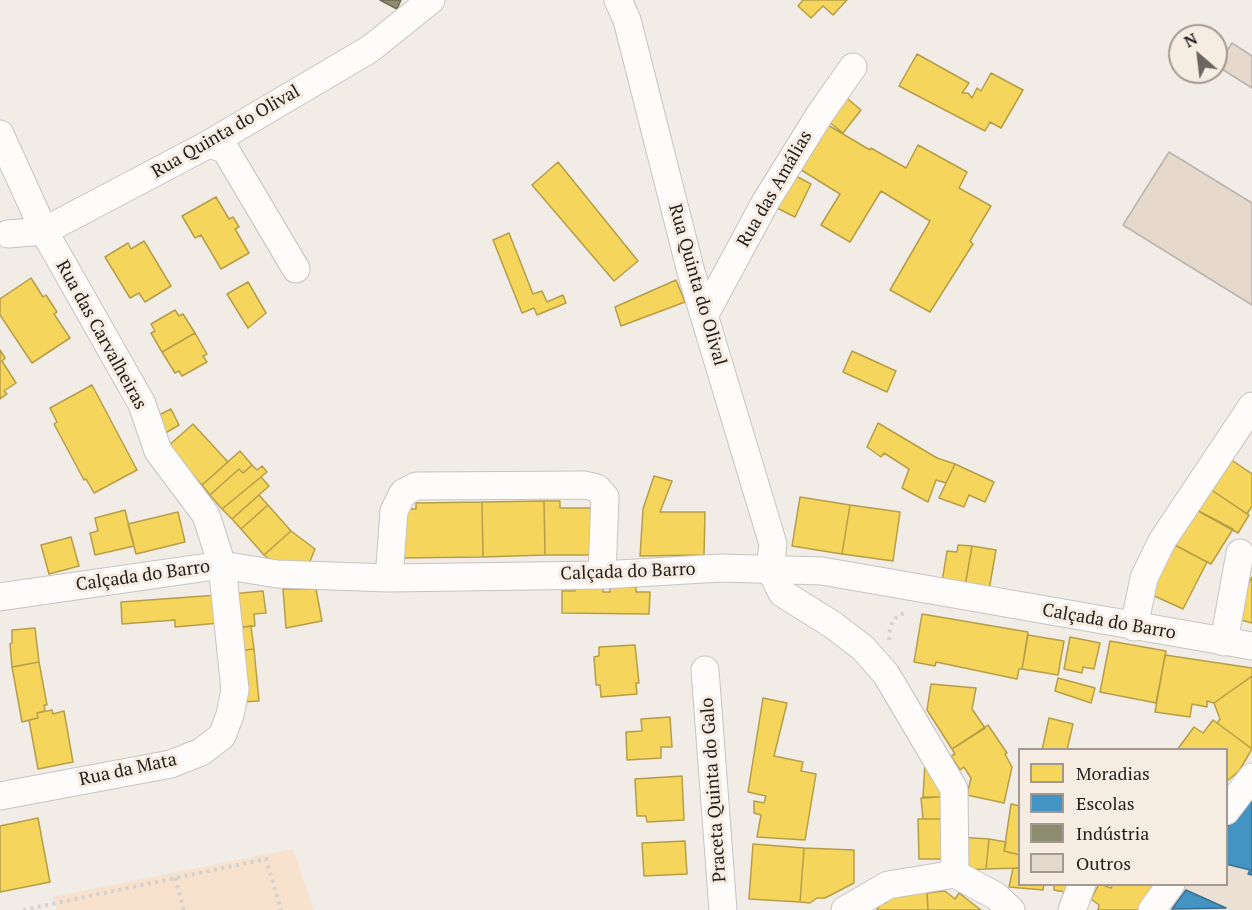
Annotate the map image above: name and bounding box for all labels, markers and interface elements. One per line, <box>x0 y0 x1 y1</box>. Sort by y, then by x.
north arrow <box>1168 24 1228 84</box>
text: N <box>1180 27 1201 52</box>
street label: Rua Quinta do Olival <box>148 81 304 183</box>
street label: Rua das Amálias <box>733 127 817 251</box>
street label: Rua Quinta do Olival <box>664 202 730 368</box>
street label: Rua das Carvalheiras <box>51 257 151 413</box>
street label: Calçada do Barro <box>75 556 211 596</box>
street label: Calçada do Barro <box>560 559 696 585</box>
street label: Calçada do Barro <box>1041 600 1177 644</box>
street label: Praceta Quinta do Galo <box>697 697 731 883</box>
legend <box>1018 748 1228 886</box>
street label: Rua da Mata <box>77 749 179 791</box>
text: Moradias <box>1076 761 1150 785</box>
text: Escolas <box>1076 791 1135 815</box>
text: Indústria <box>1076 821 1149 845</box>
text: Outros <box>1076 851 1131 875</box>

